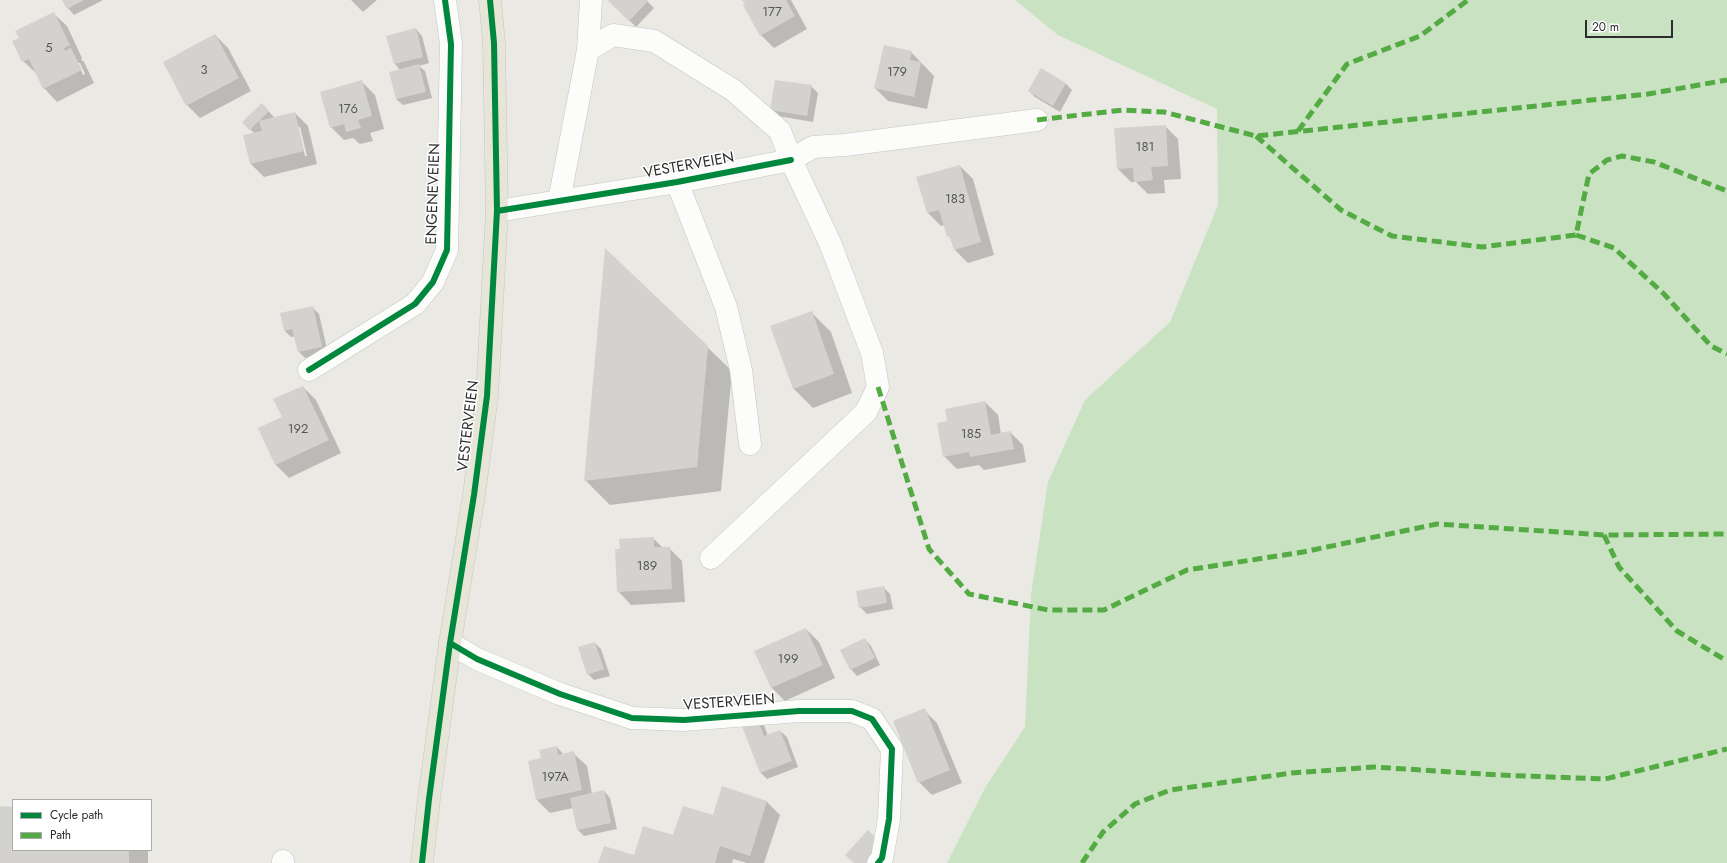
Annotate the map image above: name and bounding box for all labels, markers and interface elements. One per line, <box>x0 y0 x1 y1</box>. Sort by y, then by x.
house number: 177 <box>762 5 782 21</box>
scale bar <box>1587 12 1675 38</box>
text: 20 m <box>1592 18 1619 36</box>
house number: 5 <box>45 41 53 57</box>
house number: 3 <box>200 63 208 79</box>
house number: 179 <box>887 65 907 81</box>
house number: 176 <box>338 102 358 118</box>
house number: 181 <box>1136 140 1154 156</box>
street label: ENGENEVEIEN <box>423 143 445 245</box>
street label: VESTERVEIEN <box>642 149 736 183</box>
house number: 183 <box>945 192 965 208</box>
street label: VESTERVEIEN <box>454 379 484 473</box>
house number: 192 <box>288 422 308 438</box>
house number: 185 <box>961 427 981 443</box>
house number: 189 <box>637 559 657 575</box>
house number: 199 <box>778 652 798 668</box>
street label: VESTERVEIEN <box>683 691 775 715</box>
house number: 197A <box>541 770 569 786</box>
legend <box>12 799 152 851</box>
text: Cycle path <box>50 806 103 824</box>
text: Path <box>50 826 71 844</box>

